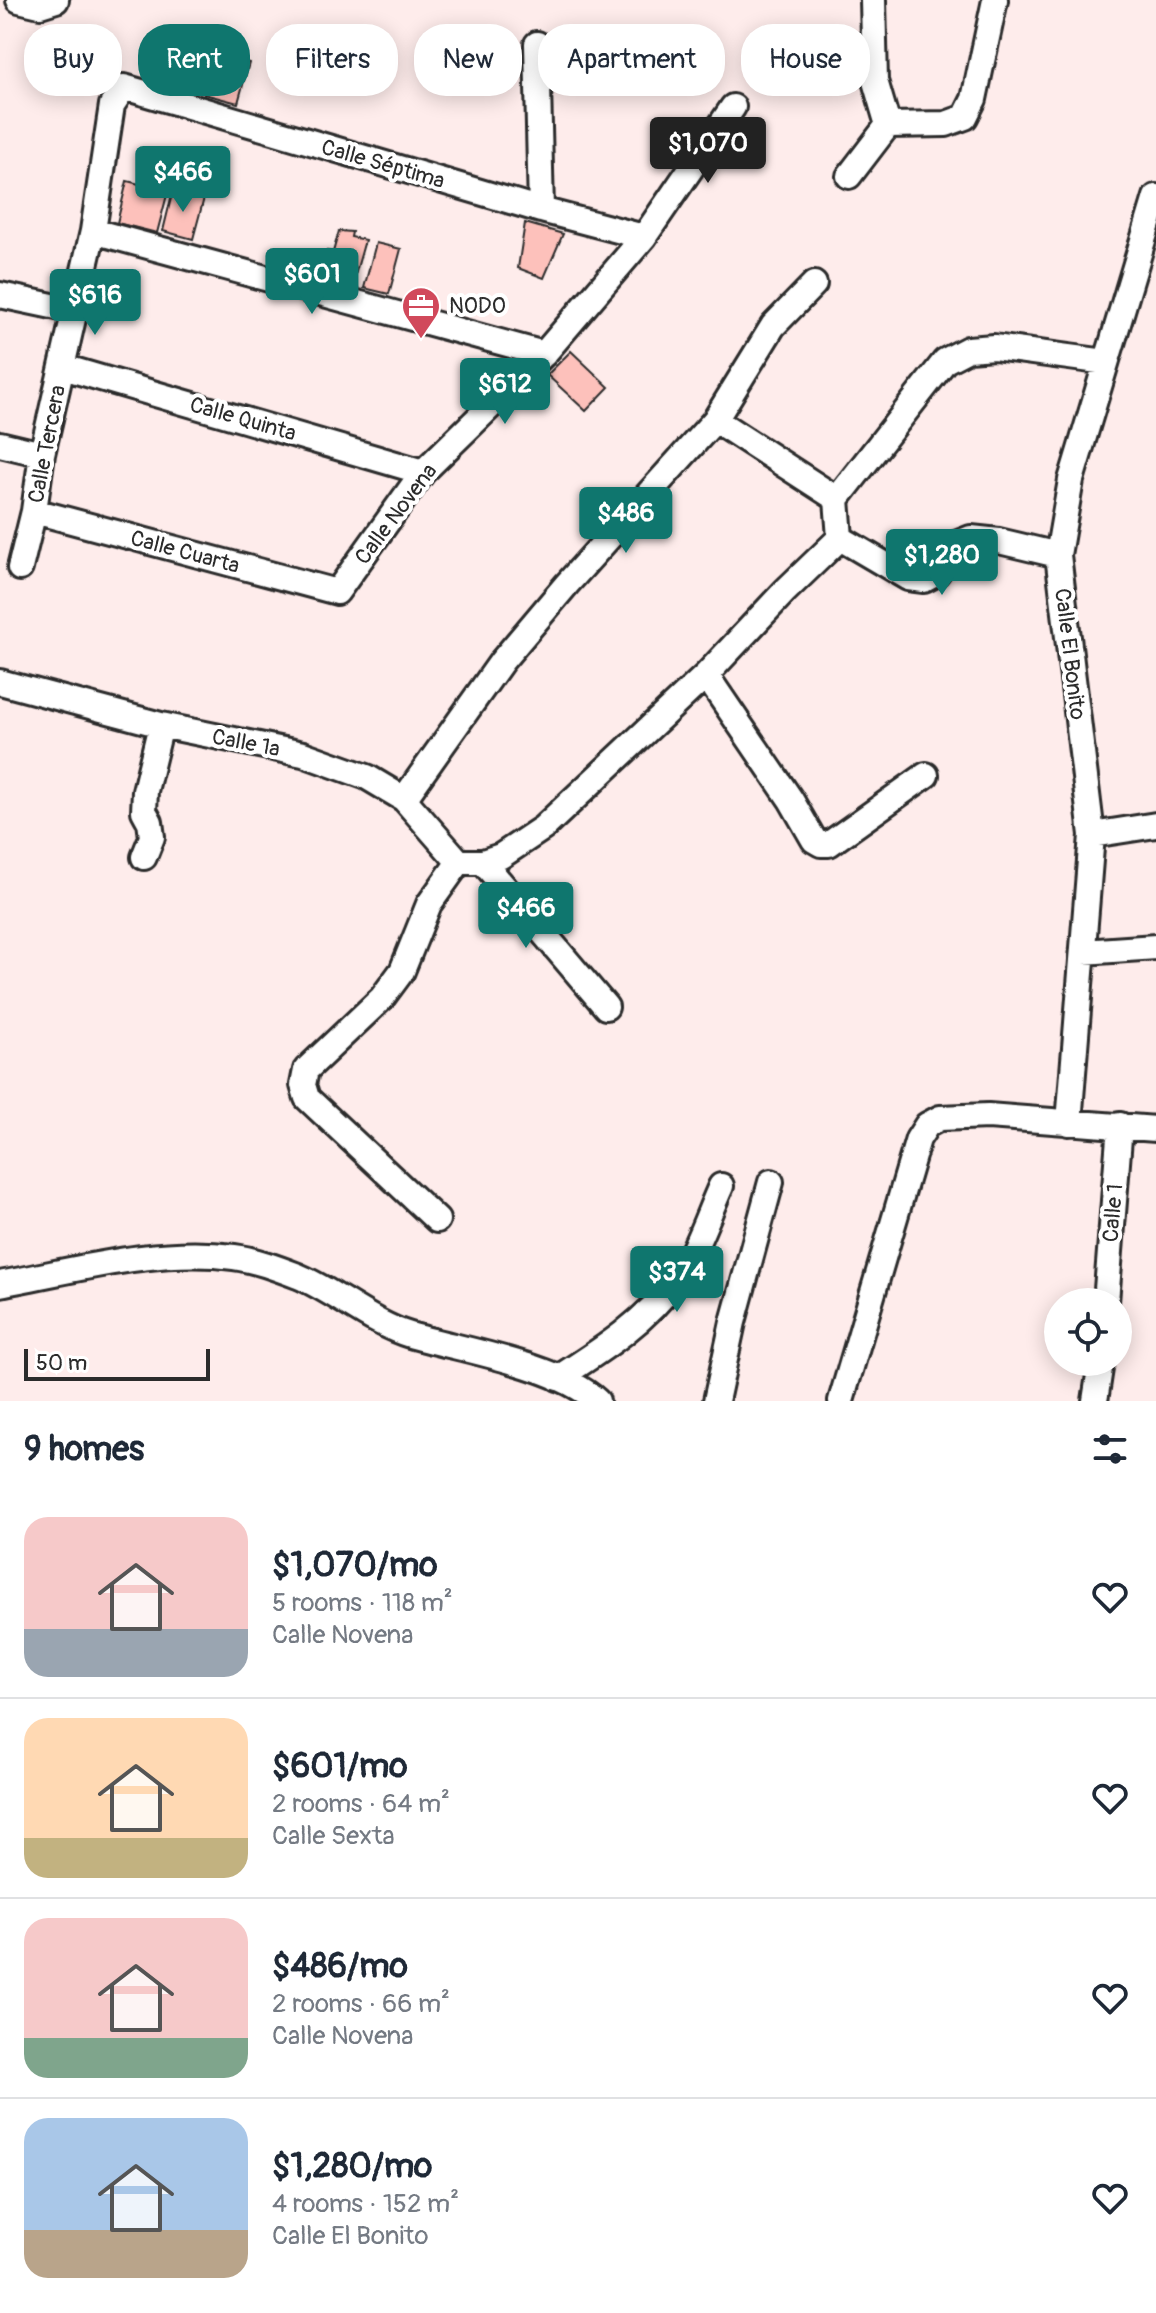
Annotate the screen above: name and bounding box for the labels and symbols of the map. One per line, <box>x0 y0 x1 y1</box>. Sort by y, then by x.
pin: $1,070 <box>643 117 773 185</box>
street label: Calle Séptima <box>318 133 448 195</box>
pin: $466 <box>136 146 230 214</box>
pin: $601 <box>265 248 359 316</box>
pin: $616 <box>48 269 142 337</box>
office icon: NODO <box>400 285 442 340</box>
place label: NODO <box>449 292 506 320</box>
pin: $612 <box>458 358 552 426</box>
street label: Calle Tercera <box>22 383 72 505</box>
street label: Calle Quinta <box>187 390 299 448</box>
street label: Calle Novena <box>349 458 443 570</box>
pin: $486 <box>579 487 673 555</box>
street label: Calle Cuarta <box>127 524 243 580</box>
pin: $1,280 <box>877 529 1007 597</box>
street label: Calle El Bonito <box>1048 587 1092 722</box>
street label: Calle 1a <box>210 723 282 763</box>
pin: $466 <box>479 882 573 950</box>
street label: Calle 1 <box>1097 1183 1129 1243</box>
pin: $374 <box>630 1246 724 1314</box>
scale bar <box>24 1345 210 1381</box>

